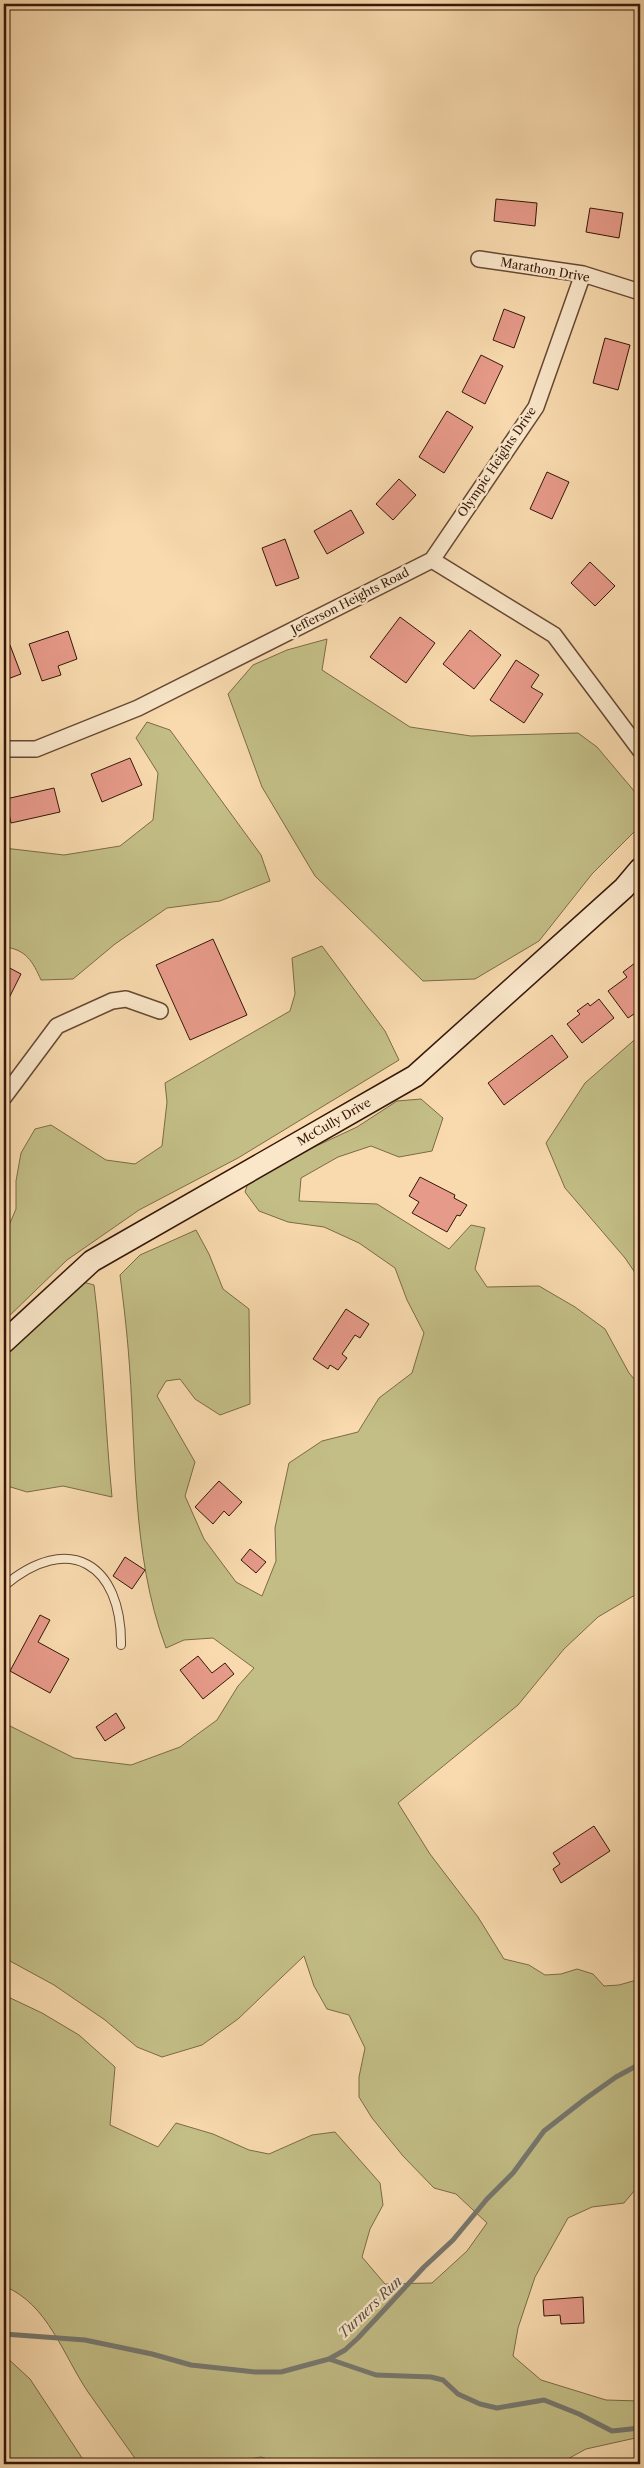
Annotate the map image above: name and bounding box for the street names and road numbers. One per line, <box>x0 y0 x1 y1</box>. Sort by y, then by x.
street label: Marathon Drive <box>499 254 591 285</box>
street label: Olympic Heights Drive <box>454 403 539 520</box>
street label: Jefferson Heights Road <box>286 564 412 638</box>
street label: McCully Drive <box>294 1094 373 1149</box>

